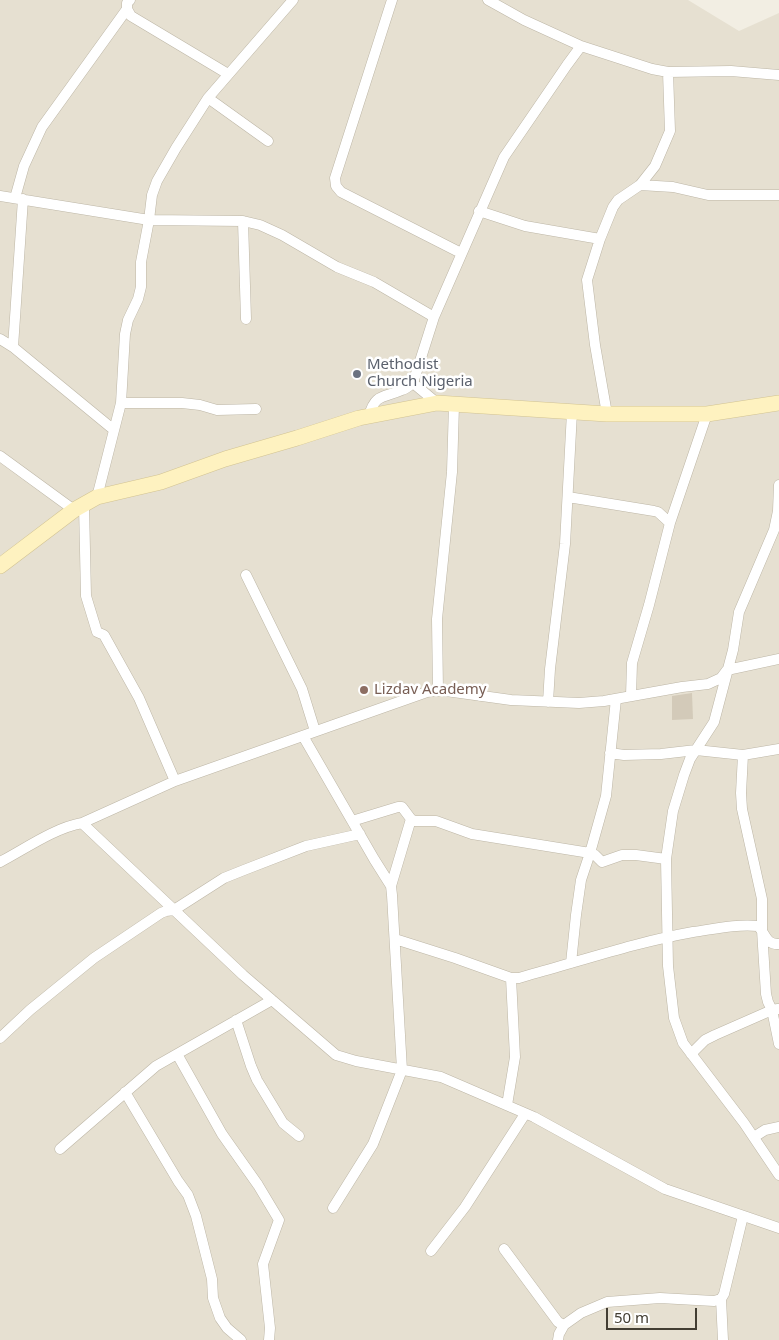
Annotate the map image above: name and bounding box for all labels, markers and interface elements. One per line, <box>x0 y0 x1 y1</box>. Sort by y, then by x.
place label: Methodist Church Nigeria <box>367 356 473 391</box>
marker: Methodist Church Nigeria <box>351 368 363 380</box>
place label: Lizdav Academy <box>374 681 486 699</box>
marker: Lizdav Academy <box>358 684 370 696</box>
scale bar <box>609 1298 700 1330</box>
text: 50 m <box>614 1307 649 1327</box>

